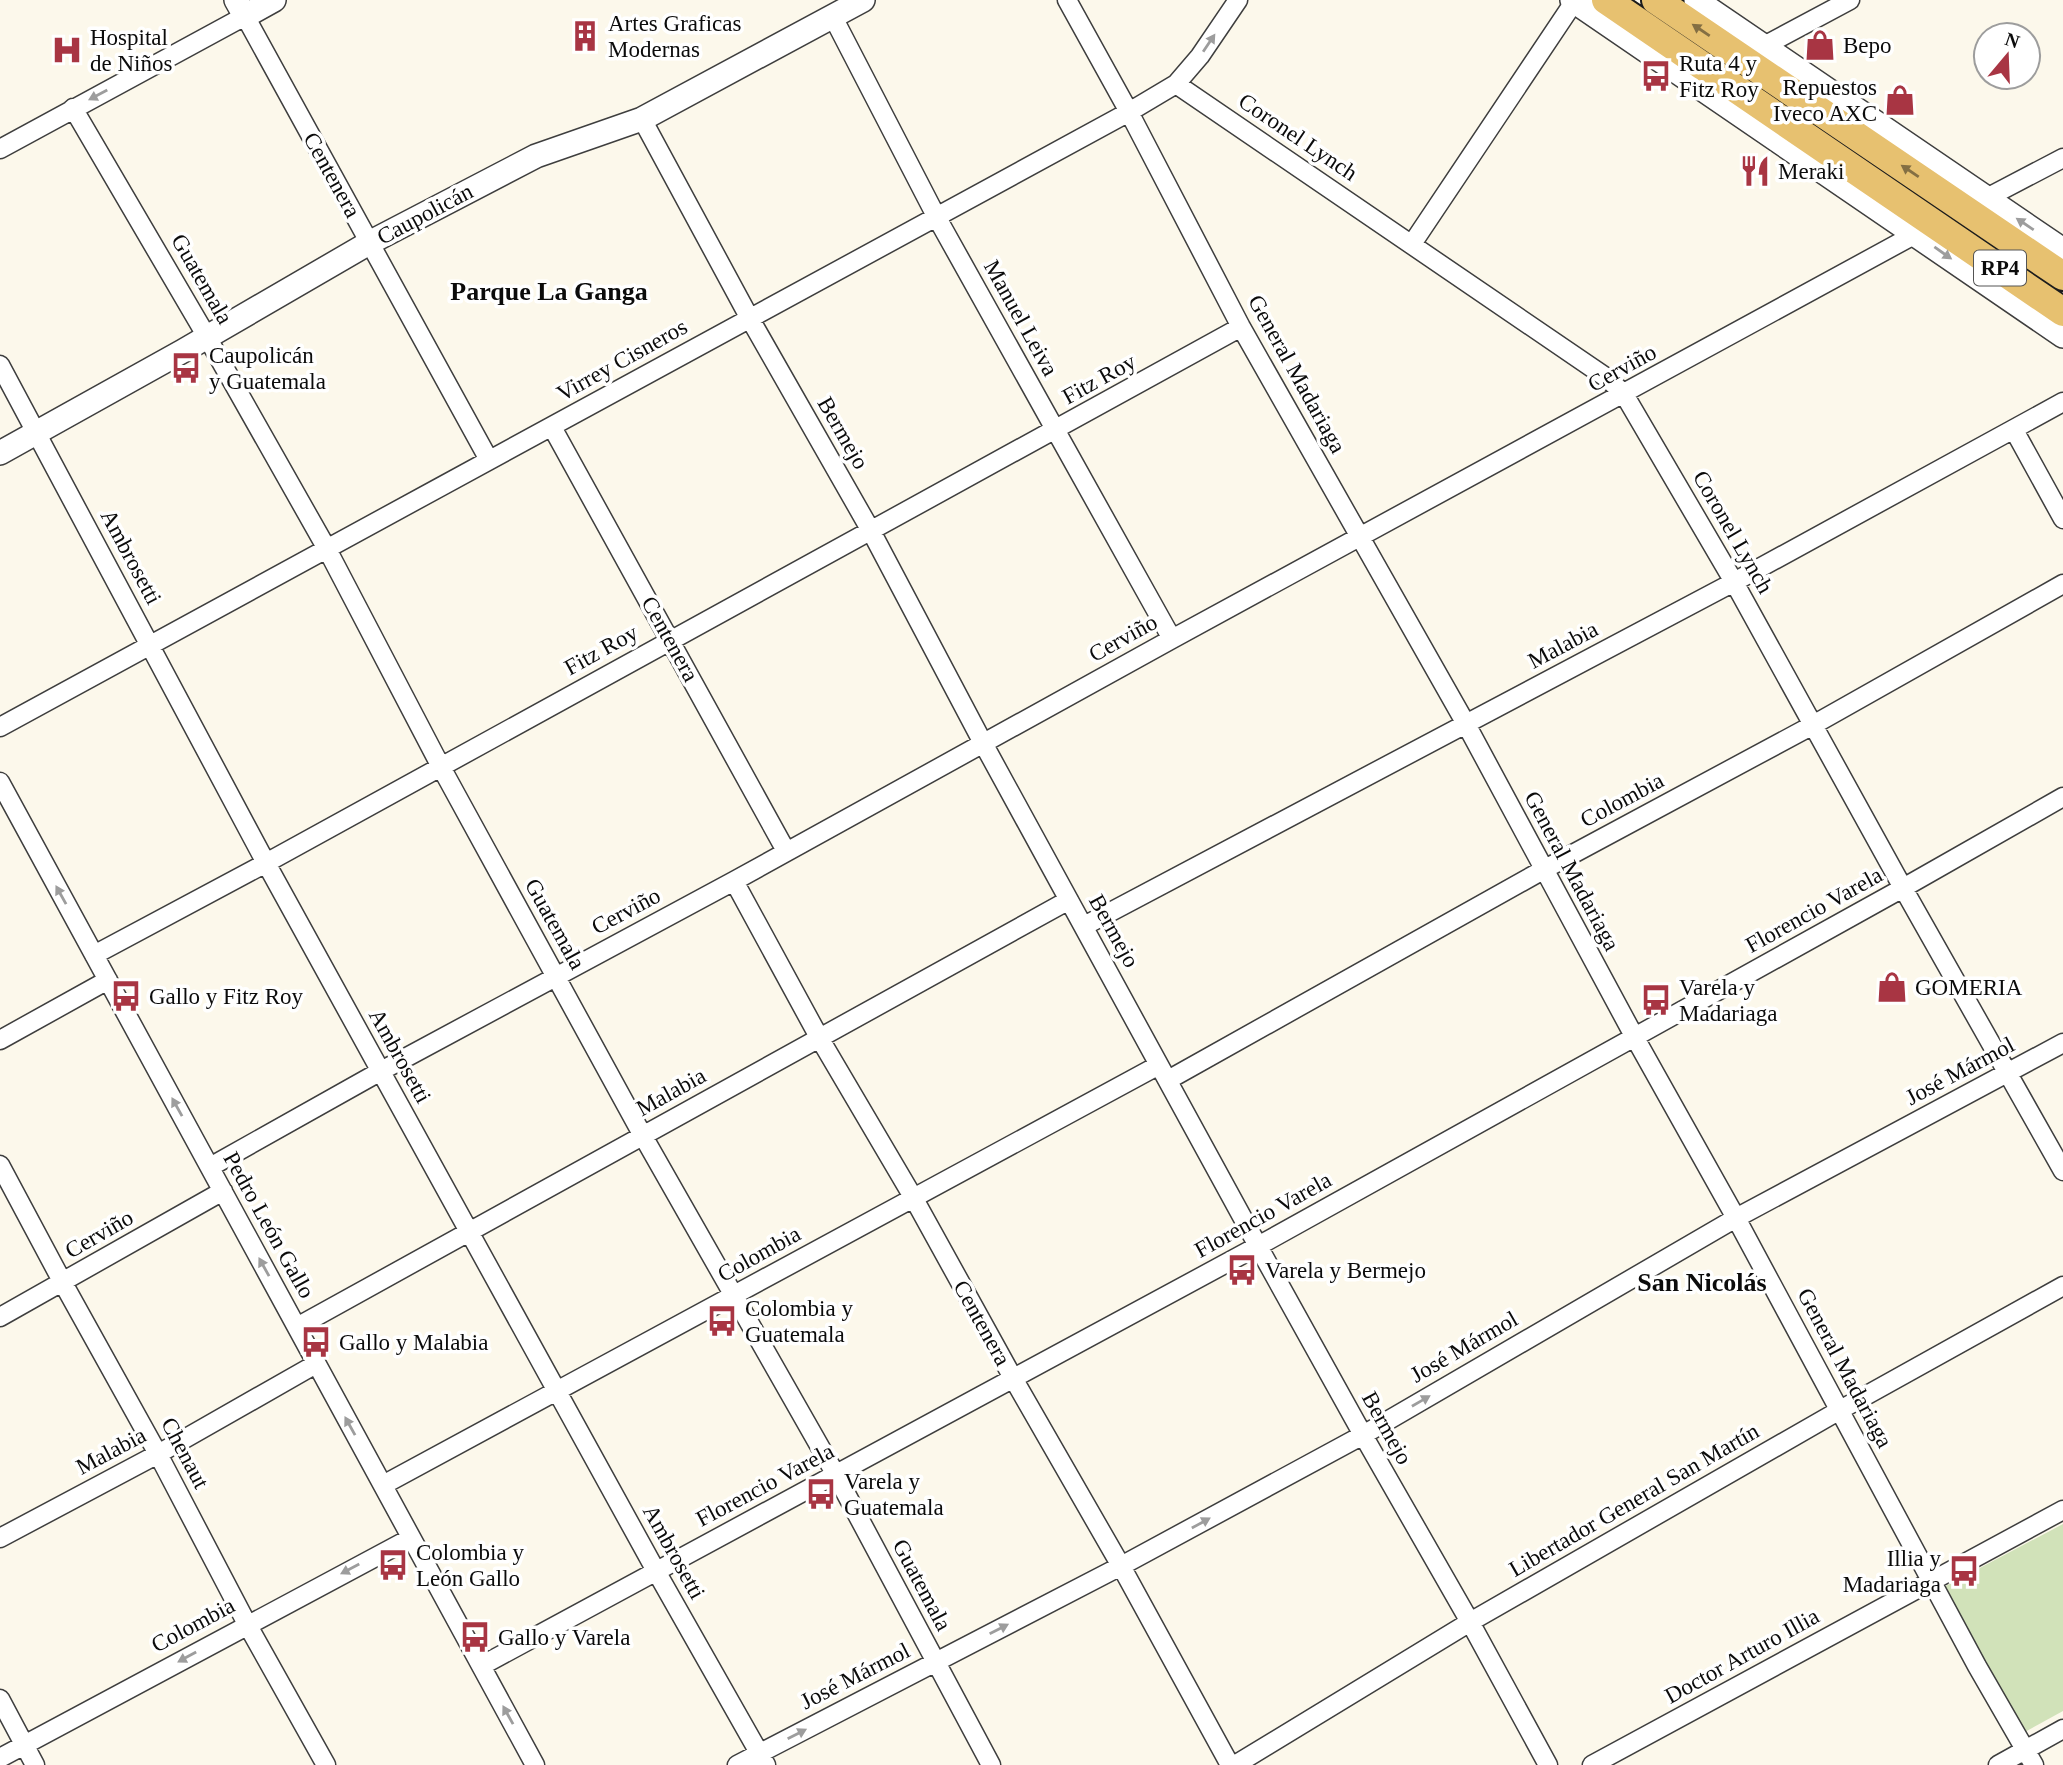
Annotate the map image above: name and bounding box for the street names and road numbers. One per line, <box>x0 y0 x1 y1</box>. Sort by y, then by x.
street label: Coronel Lynch <box>1234 88 1362 186</box>
street label: Centenera <box>298 128 366 222</box>
street label: Caupolicán <box>373 178 478 250</box>
street label: Guatemala <box>166 230 238 328</box>
road number: RP4 <box>1974 250 2026 286</box>
street label: Manuel Leiva <box>979 256 1063 380</box>
street label: General Madariaga <box>1243 291 1351 457</box>
street label: Virrey Cisneros <box>553 314 691 406</box>
street label: Cerviño <box>1584 339 1660 397</box>
street label: Fitz Roy <box>1058 348 1140 409</box>
street label: Bermejo <box>812 392 874 474</box>
street label: Coronel Lynch <box>1688 466 1778 598</box>
street label: Ambrosetti <box>96 505 166 609</box>
street label: Centenera <box>636 592 704 686</box>
street label: Cerviño <box>1085 609 1161 667</box>
street label: Malabia <box>1524 616 1602 674</box>
street label: Fitz Roy <box>560 619 642 680</box>
street label: Colombia <box>1576 768 1668 832</box>
street label: General Madariaga <box>1519 787 1625 955</box>
street label: Florencio Varela <box>1741 862 1887 958</box>
street label: Guatemala <box>520 874 590 974</box>
street label: Cerviño <box>587 883 665 939</box>
street label: Bermejo <box>1084 890 1144 972</box>
street label: Ambrosetti <box>364 1005 436 1107</box>
street label: José Mármol <box>1901 1032 2019 1110</box>
street label: Malabia <box>632 1063 710 1121</box>
street label: Pedro León Gallo <box>218 1147 320 1303</box>
street label: Florencio Varela <box>1190 1167 1336 1263</box>
street label: Cerviño <box>61 1205 137 1263</box>
street label: Colombia <box>713 1221 805 1287</box>
street label: Centenera <box>948 1276 1016 1370</box>
street label: General Madariaga <box>1792 1284 1898 1452</box>
street label: José Mármol <box>1406 1306 1522 1388</box>
street label: Bermejo <box>1357 1387 1417 1469</box>
street label: Chenaut <box>156 1413 214 1493</box>
street label: Libertador General San Martín <box>1505 1418 1764 1582</box>
street label: Malabia <box>72 1422 150 1480</box>
street label: Florencio Varela <box>692 1438 838 1532</box>
street label: Ambrosetti <box>638 1501 710 1603</box>
street label: Guatemala <box>888 1535 956 1635</box>
street label: Colombia <box>147 1593 239 1657</box>
street label: Doctor Arturo Illia <box>1661 1603 1823 1709</box>
street label: José Mármol <box>796 1638 914 1714</box>

